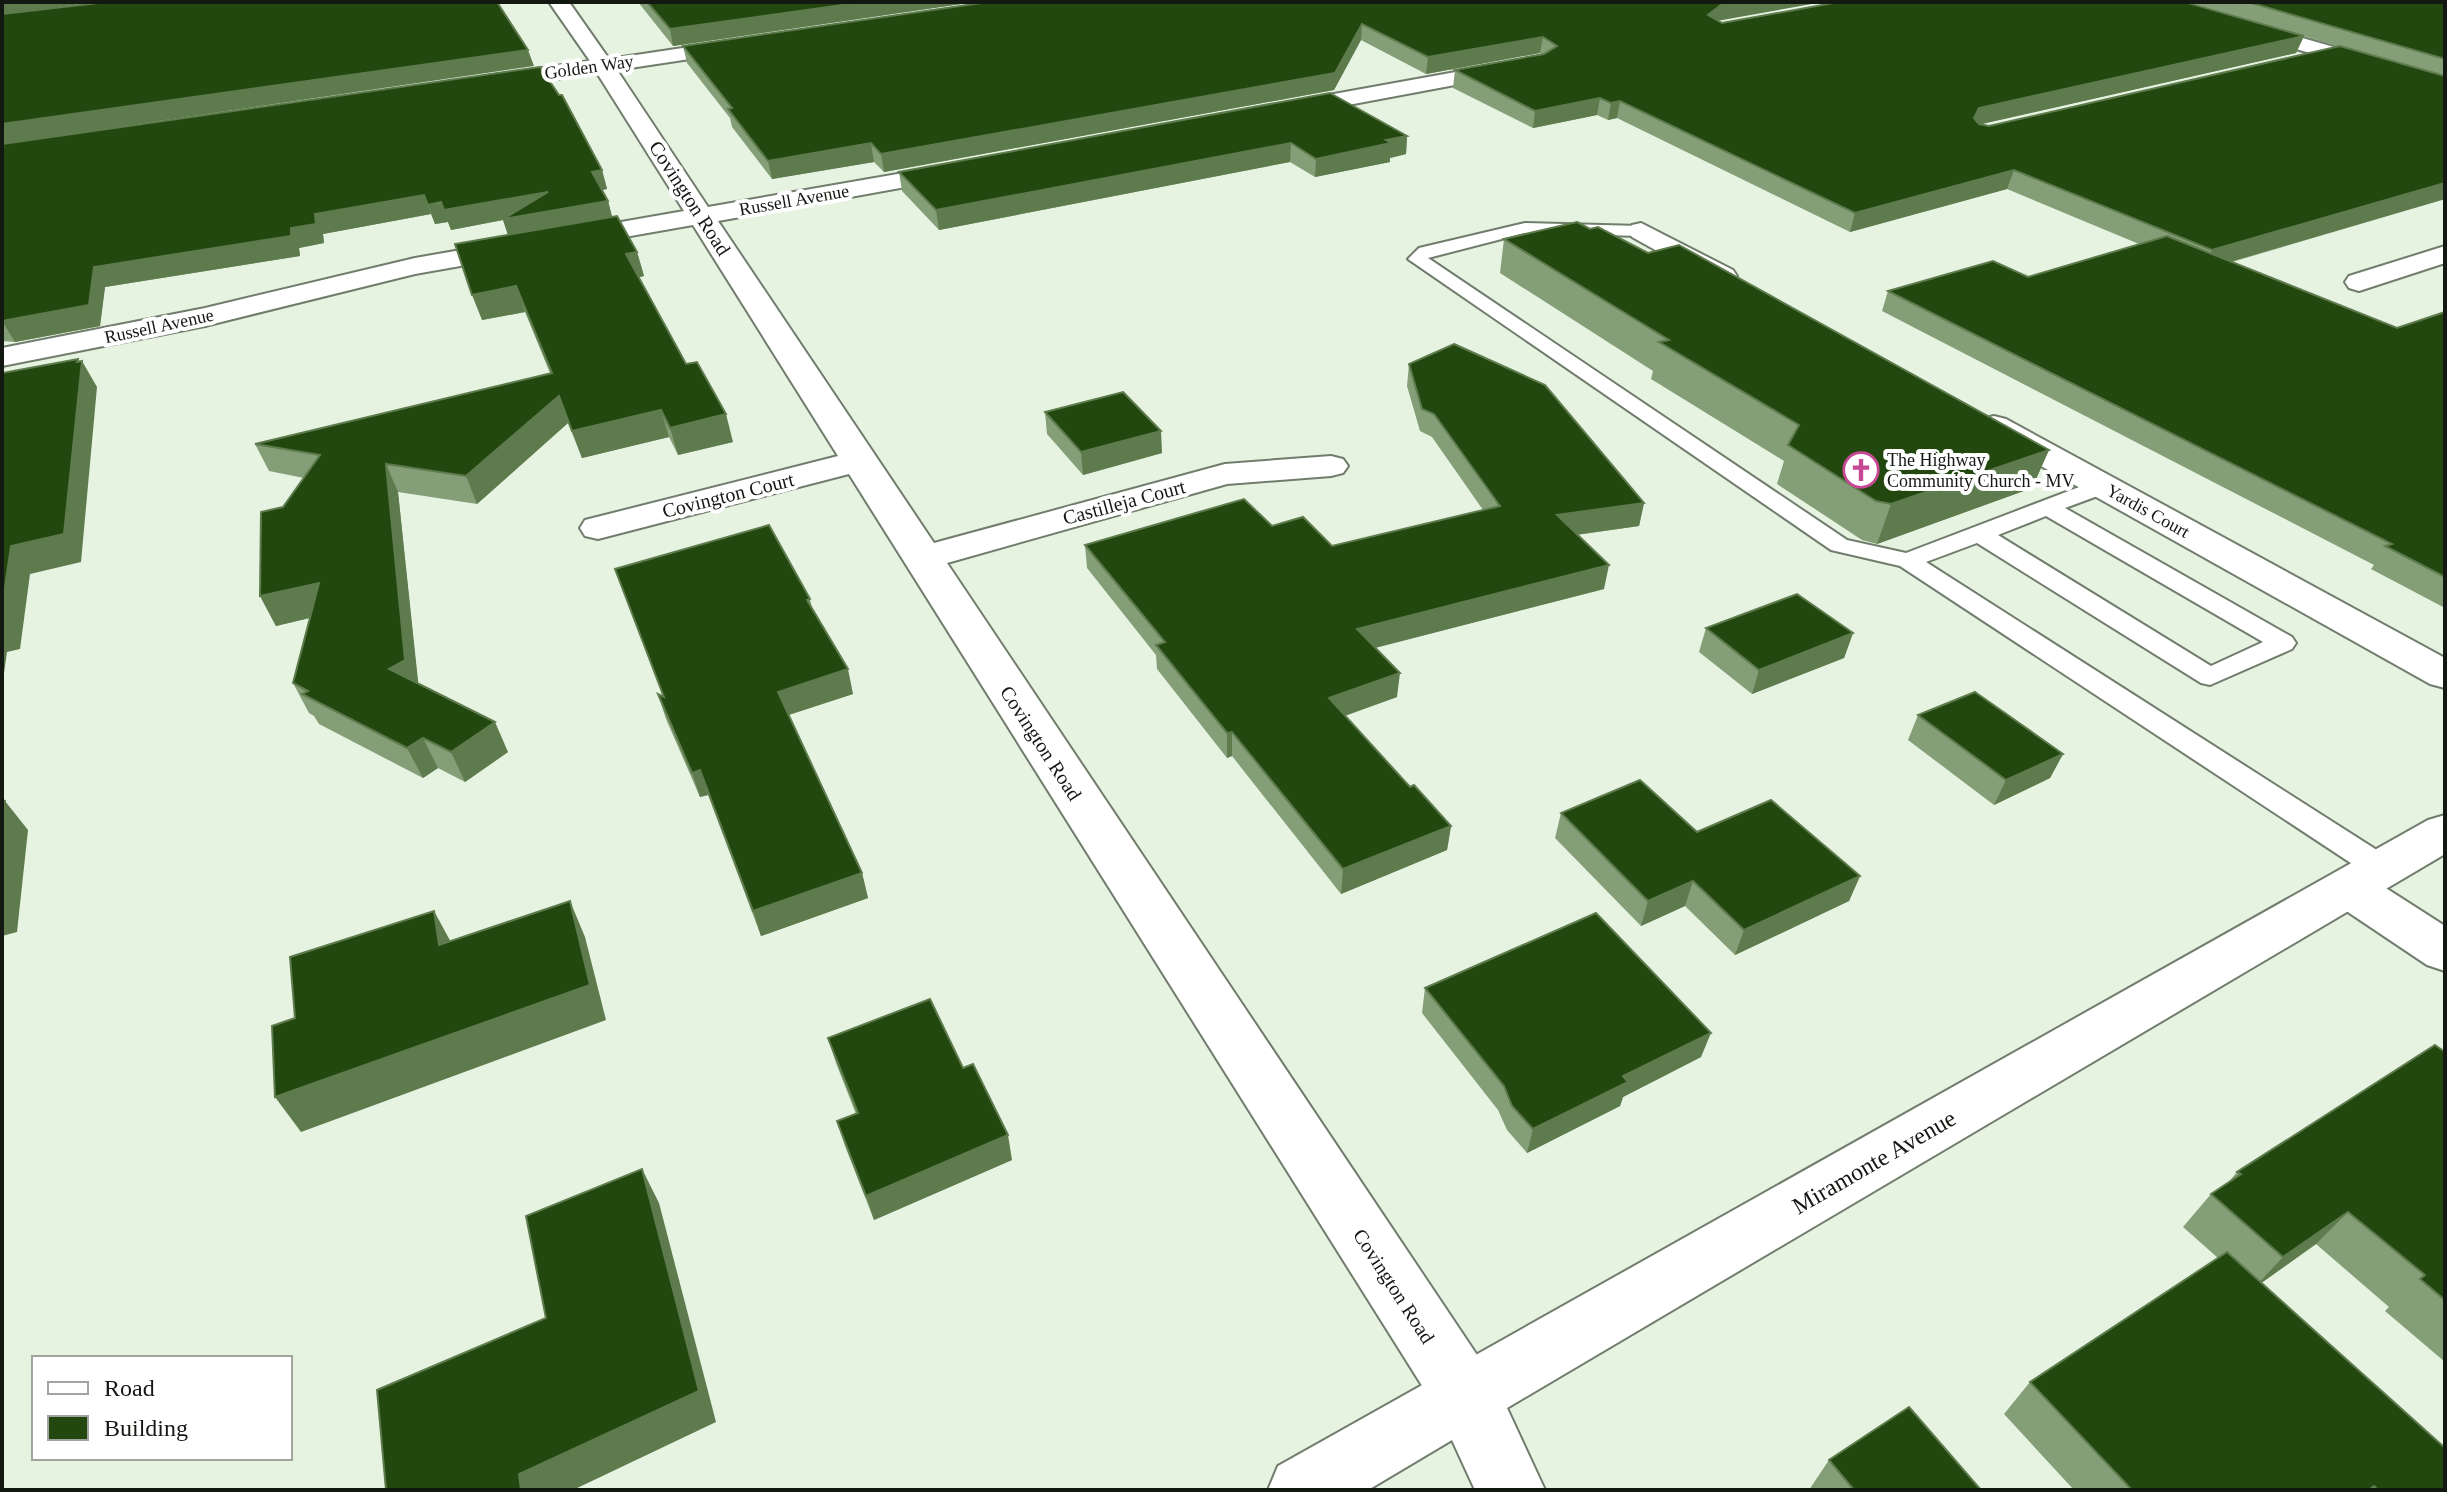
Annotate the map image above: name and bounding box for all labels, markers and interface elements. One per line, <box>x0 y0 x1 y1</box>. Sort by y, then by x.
street label: Golden Way <box>543 51 635 83</box>
street label: Covington Road <box>644 137 735 260</box>
street label: Russell Avenue <box>738 180 850 219</box>
street label: Russell Avenue <box>103 305 215 347</box>
place label: The Highway Community Church - MV <box>1887 450 2075 491</box>
church icon: The Highway Community Church - MV <box>1842 451 1880 489</box>
street label: Covington Court <box>660 468 797 523</box>
street label: Castilleja Court <box>1060 475 1188 530</box>
street label: Yardis Court <box>2103 480 2193 542</box>
street label: Covington Road <box>995 682 1086 805</box>
street label: Miramonte Avenue <box>1788 1105 1960 1219</box>
street label: Covington Road <box>1348 1225 1439 1348</box>
legend <box>32 1356 292 1460</box>
text: Road <box>104 1375 155 1401</box>
text: Building <box>104 1415 188 1441</box>

